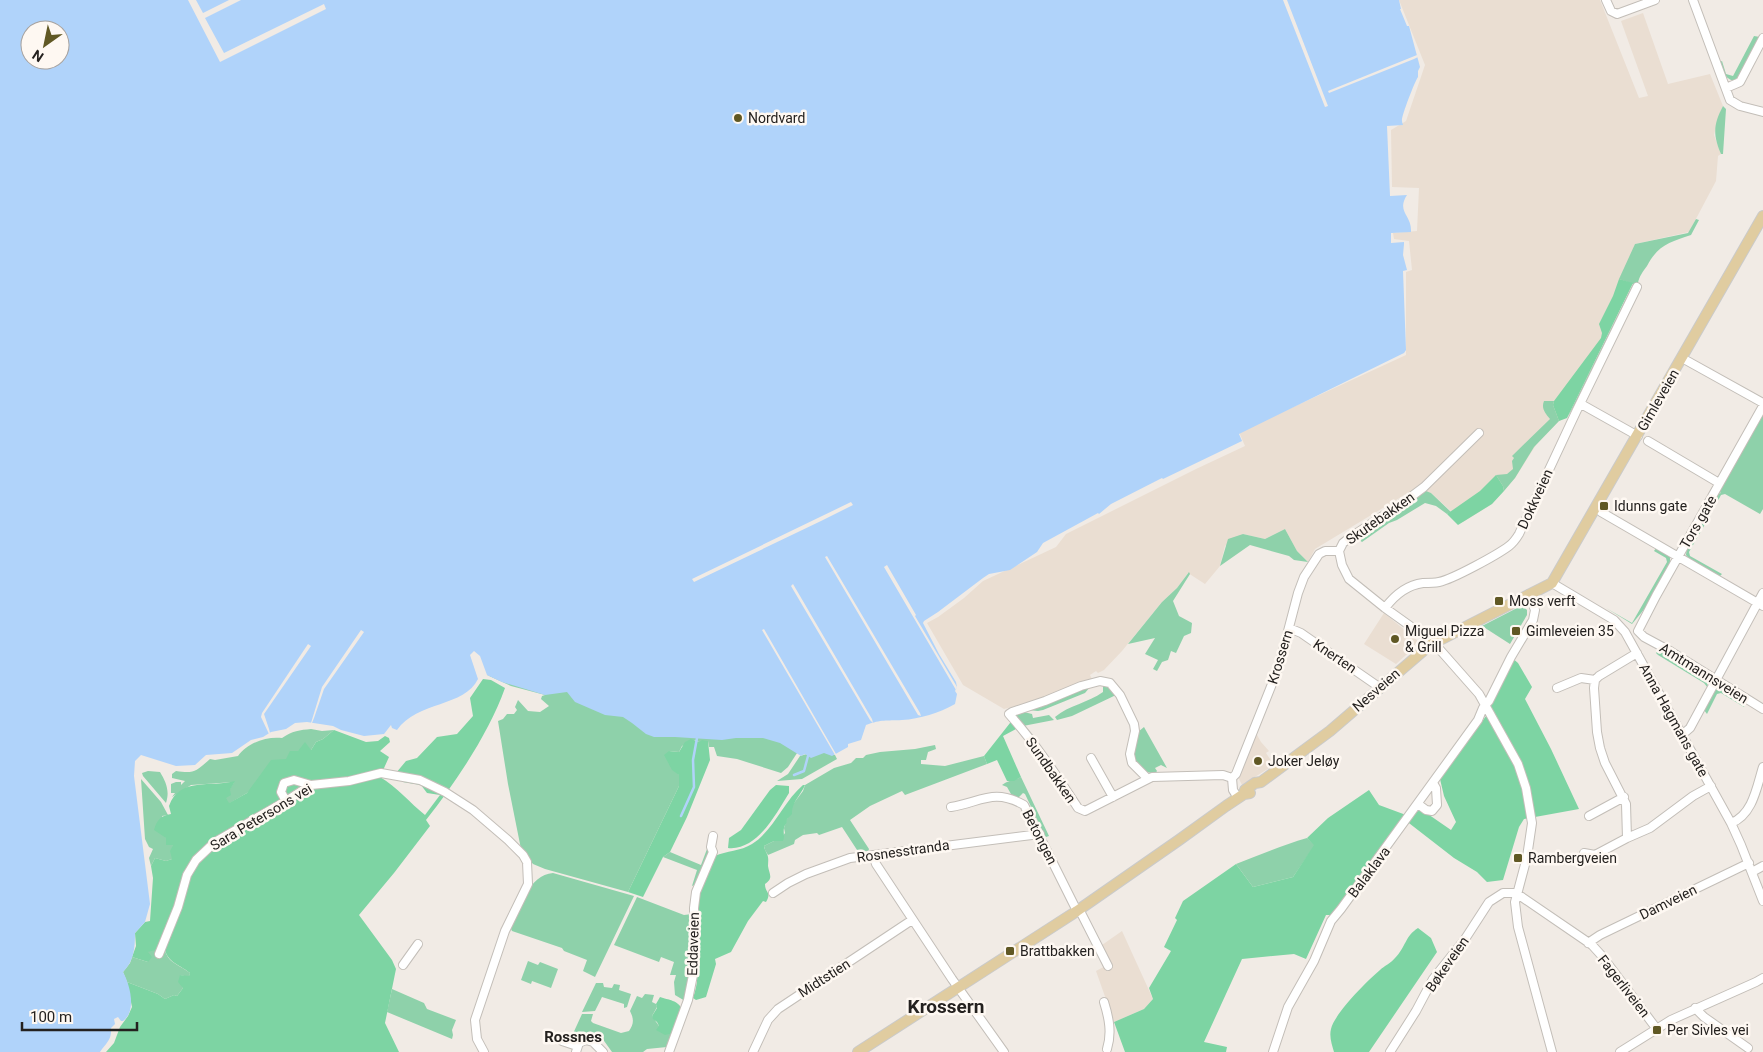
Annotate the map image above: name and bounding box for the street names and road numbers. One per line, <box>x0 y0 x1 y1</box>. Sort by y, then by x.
street label: Gimleveien <box>1634 366 1682 434</box>
street label: Dokkveien <box>1514 467 1556 531</box>
street label: Skutebakken <box>1343 489 1417 547</box>
street label: Tors gate <box>1676 493 1720 551</box>
street label: Krossern <box>1264 628 1296 686</box>
street label: Knerten <box>1310 636 1360 676</box>
street label: Amtmannsveien <box>1657 639 1751 707</box>
street label: Anna Hagmans gate <box>1636 661 1712 779</box>
street label: Nesveien <box>1349 665 1403 715</box>
street label: Sundbakken <box>1023 734 1079 806</box>
street label: Sara Petersons vei <box>207 780 315 854</box>
street label: Betongen <box>1019 807 1061 867</box>
street label: Rosnesstranda <box>856 837 950 865</box>
street label: Balaklava <box>1345 843 1393 901</box>
street label: Damveien <box>1637 881 1699 923</box>
street label: Eddaveien <box>684 912 702 976</box>
street label: Bøkeveien <box>1422 933 1472 995</box>
street label: Fagerliveien <box>1595 952 1653 1020</box>
street label: Midtstien <box>795 955 853 1001</box>

